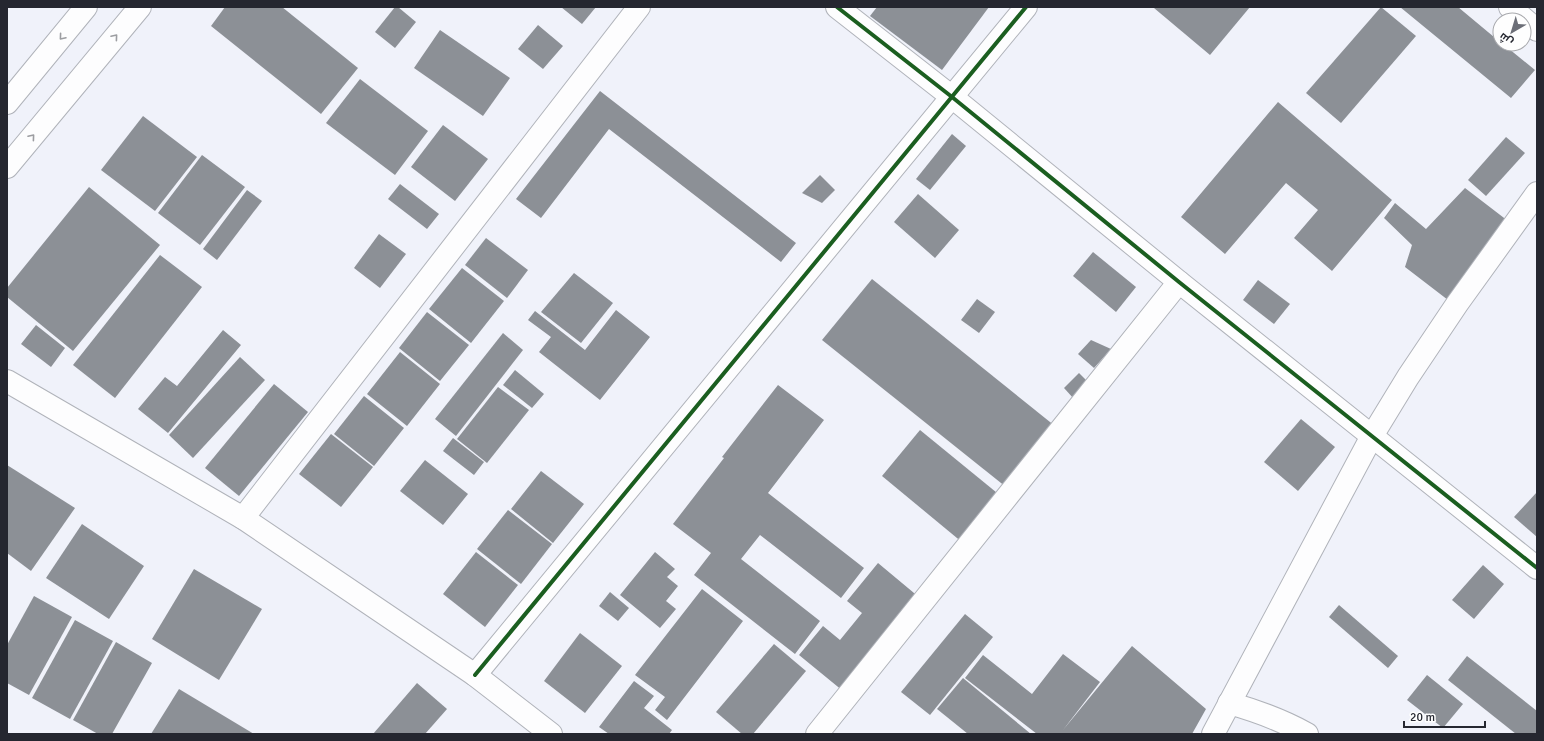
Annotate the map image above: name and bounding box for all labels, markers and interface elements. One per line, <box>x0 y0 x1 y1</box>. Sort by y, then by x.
north arrow <box>1492 12 1532 52</box>
text: ش <box>1497 30 1516 49</box>
one-way arrow <box>59 32 66 40</box>
one-way arrow <box>111 34 118 42</box>
one-way arrow <box>27 134 34 142</box>
scale bar <box>1404 703 1485 729</box>
text: 20 m <box>1410 710 1435 725</box>

